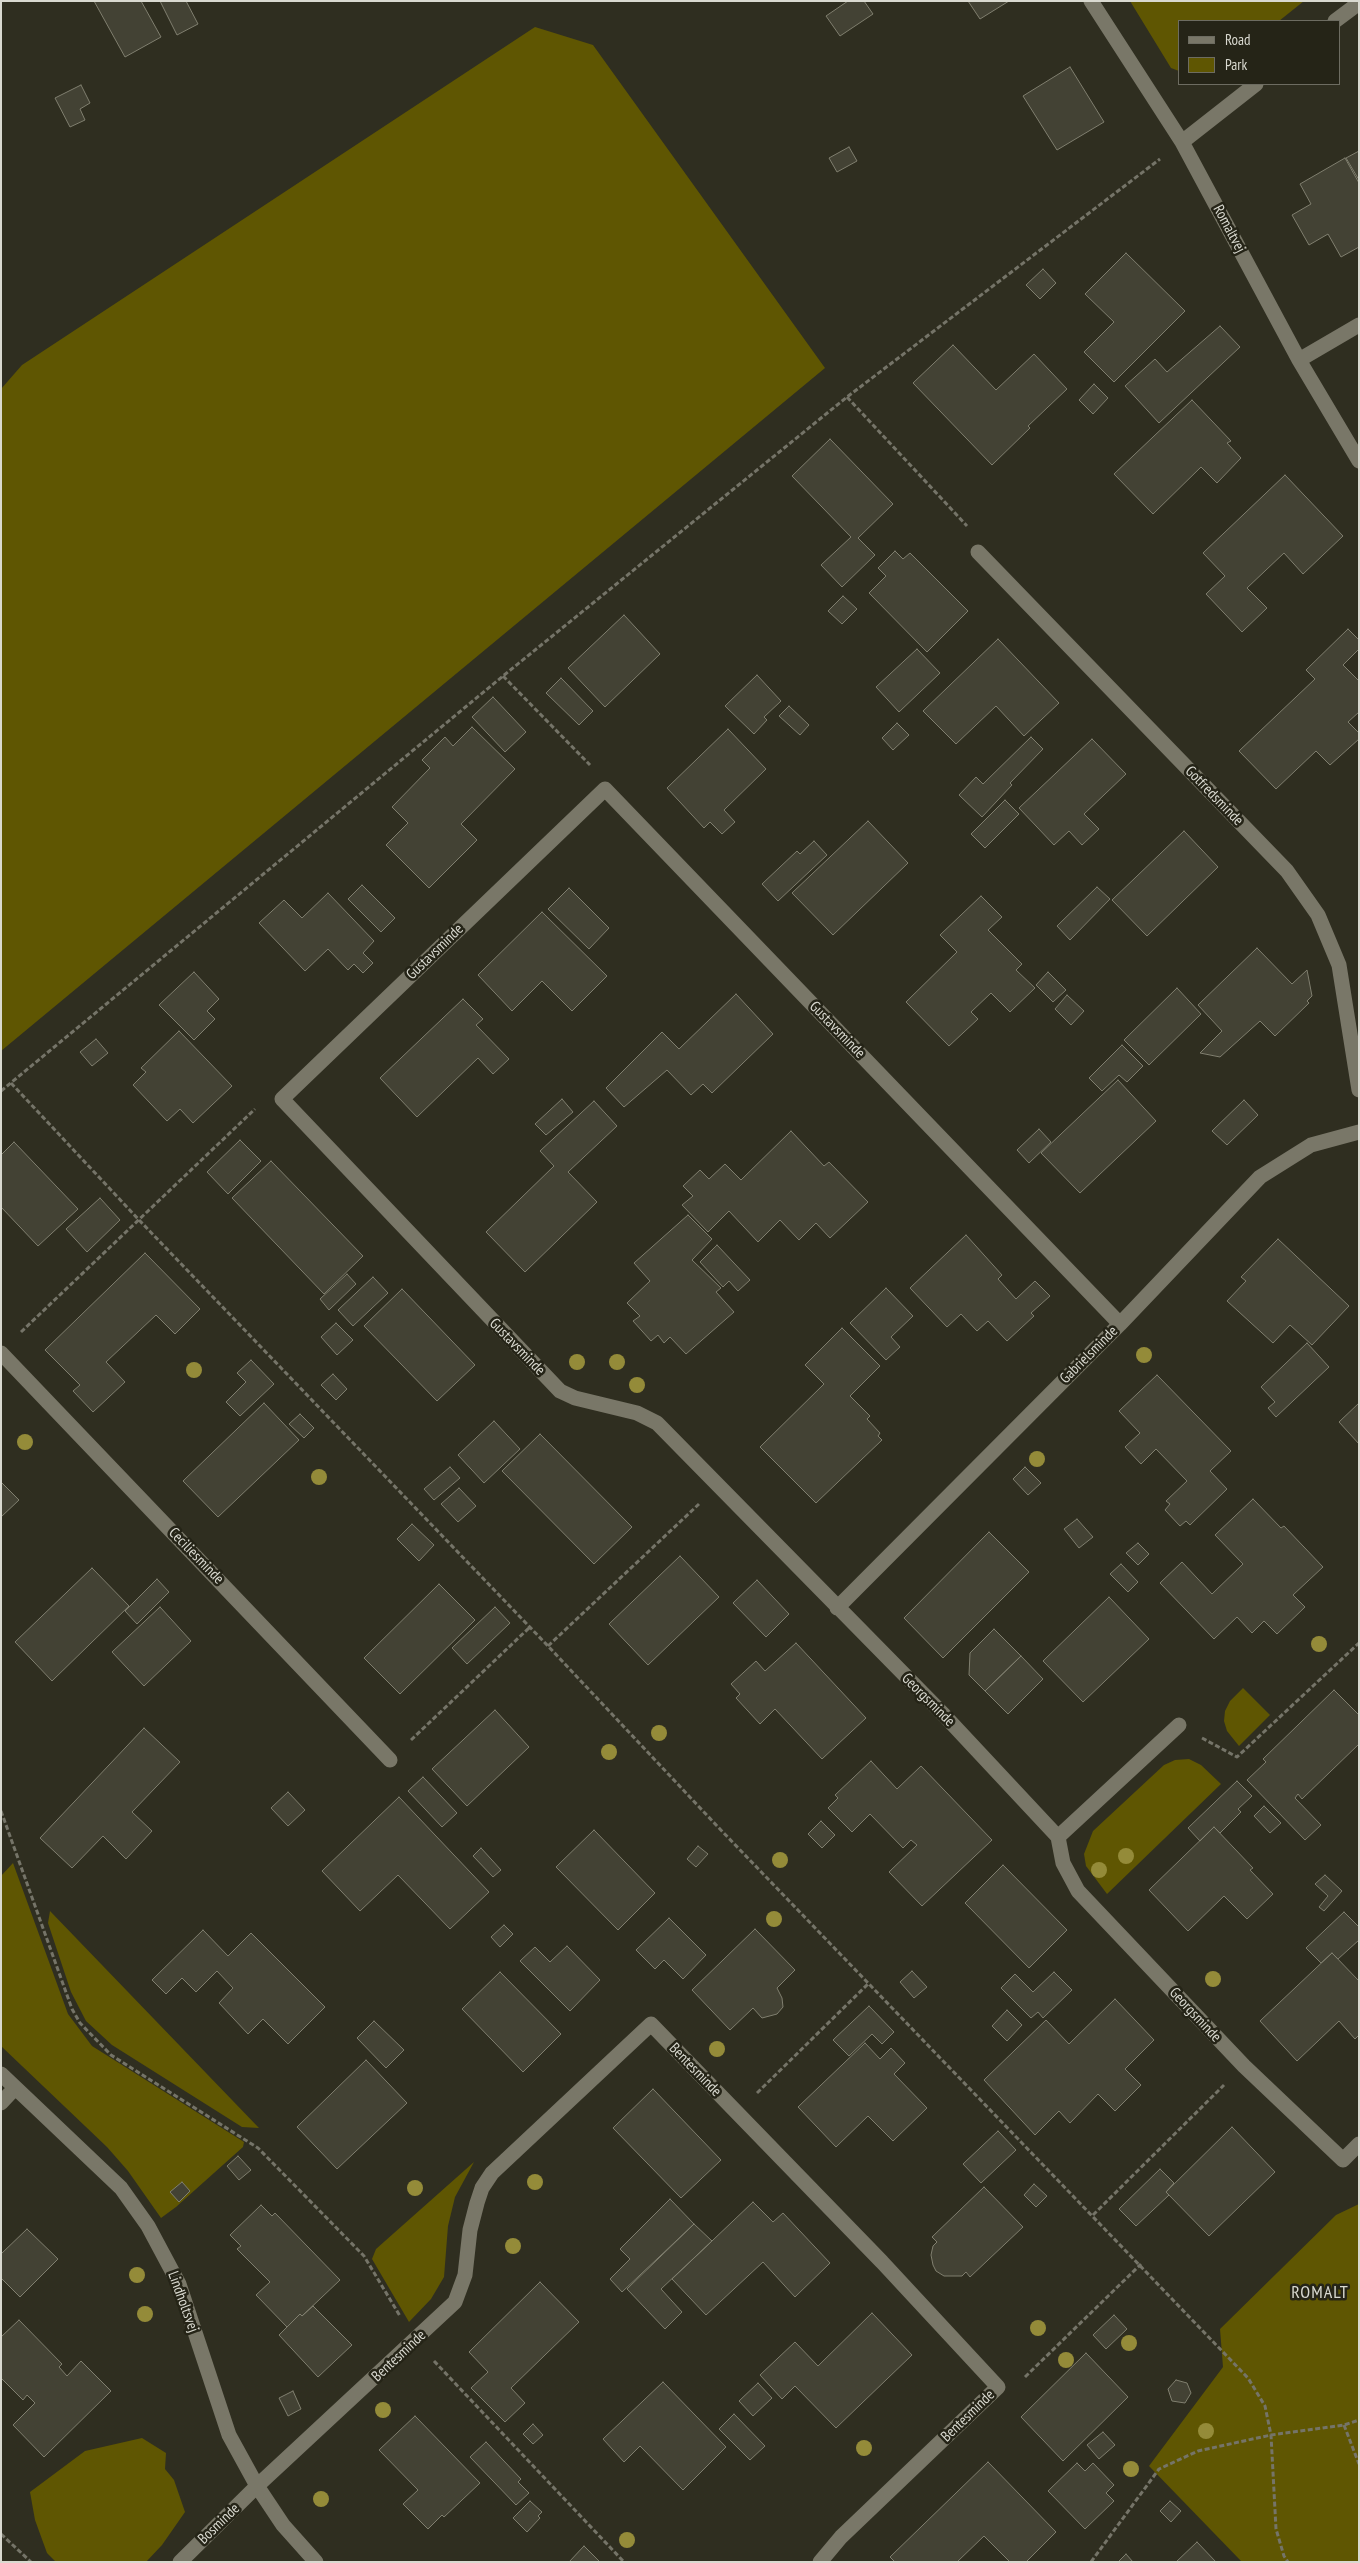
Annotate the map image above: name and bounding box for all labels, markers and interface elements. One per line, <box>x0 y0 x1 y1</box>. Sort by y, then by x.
legend <box>1178 20 1340 85</box>
text: Road <box>1225 30 1251 49</box>
text: Park <box>1225 55 1247 74</box>
street label: Romaltvej <box>1209 202 1249 256</box>
street label: Gotfredsminde <box>1181 762 1247 830</box>
street label: Gustavsminde <box>403 920 467 984</box>
street label: Gustavsminde <box>805 998 869 1062</box>
street label: Gustavsminde <box>485 1315 549 1379</box>
street label: Gabrielsminde <box>1056 1322 1122 1388</box>
street label: Ceciliesminde <box>165 1524 227 1588</box>
street label: Georgsminde <box>898 1670 958 1730</box>
street label: Georgsminde <box>1165 1984 1225 2046</box>
street label: Bentesminde <box>665 2040 725 2100</box>
street label: Lindholtsvej <box>164 2269 202 2335</box>
district label: ROMALT <box>1290 2282 1350 2304</box>
street label: Bentesminde <box>368 2326 430 2386</box>
street label: Bentesminde <box>938 2386 998 2446</box>
street label: Bosminde <box>194 2500 244 2548</box>

